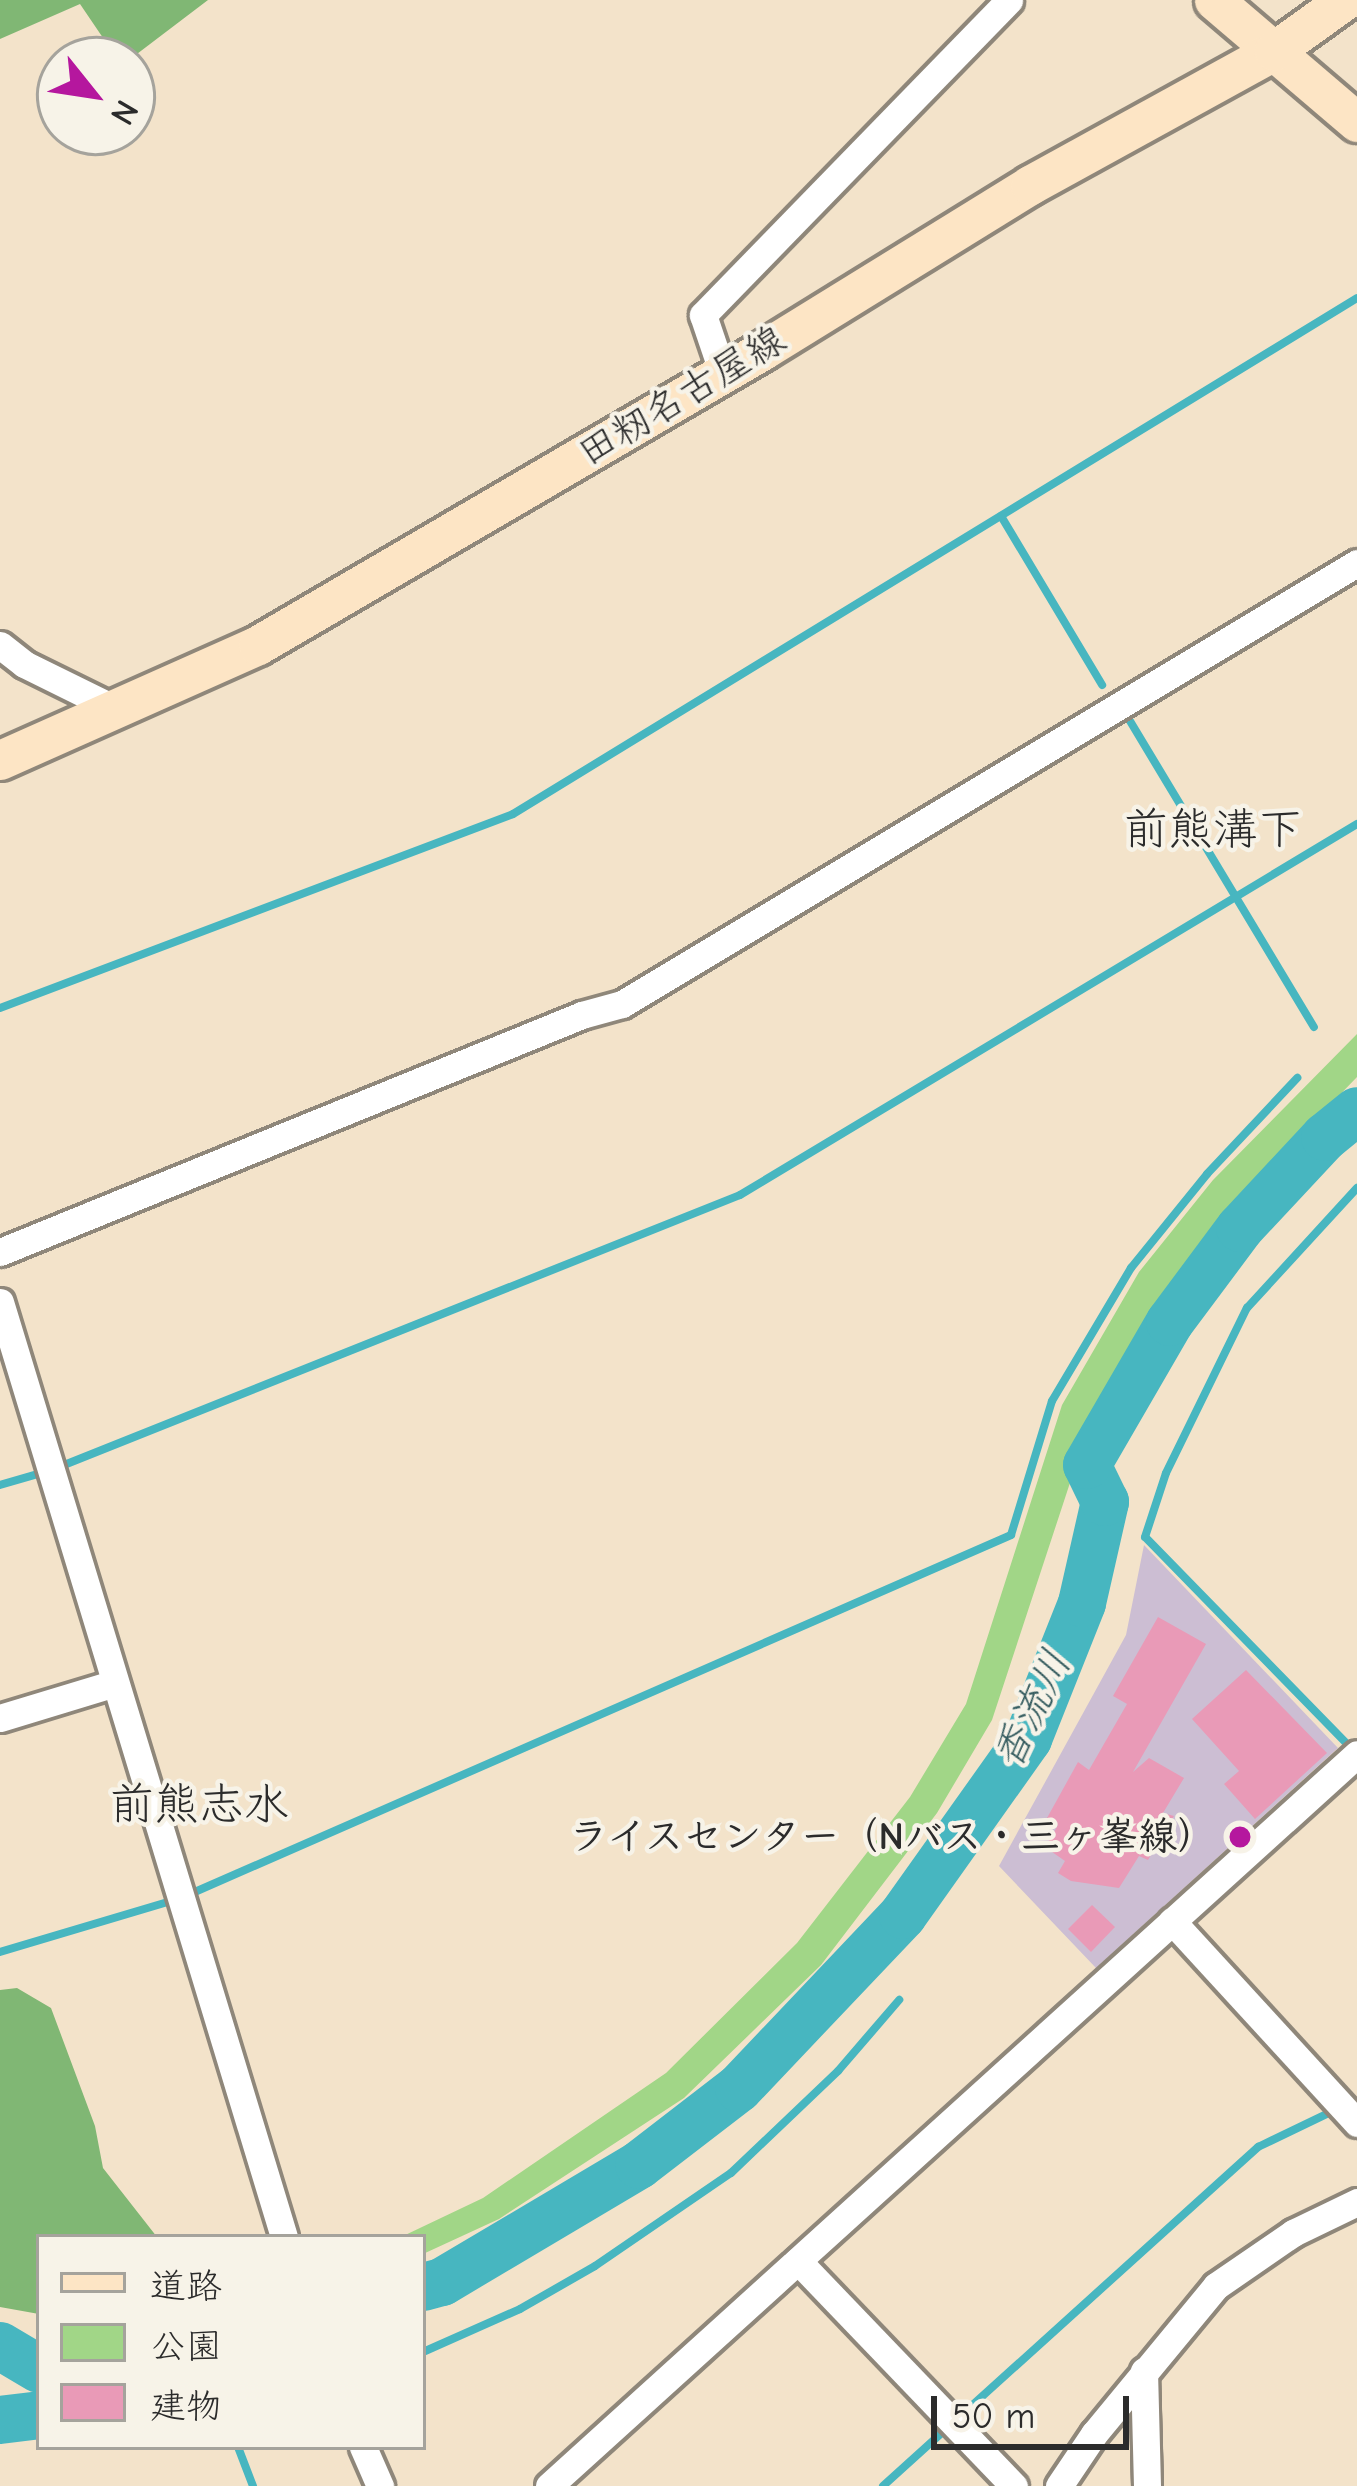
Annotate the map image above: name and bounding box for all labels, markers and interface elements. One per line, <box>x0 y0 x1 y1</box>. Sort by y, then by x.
north arrow <box>36 36 156 156</box>
text: N <box>103 94 146 131</box>
street label: 田籾名古屋線 <box>570 317 794 477</box>
district label: 前熊溝下 <box>1123 803 1303 857</box>
water label: 香流川 <box>982 1642 1082 1778</box>
district label: 前熊志水 <box>109 1778 289 1832</box>
place label: ライスセンター（Nバス・三ヶ峯線） <box>567 1814 1216 1860</box>
marker: ライスセンター（Nバス・三ヶ峯線） <box>1227 1824 1253 1850</box>
legend <box>36 2234 426 2450</box>
text: 道路 <box>150 2266 222 2307</box>
text: 公園 <box>150 2326 222 2367</box>
scale bar <box>937 2372 1135 2446</box>
text: 建物 <box>150 2386 222 2427</box>
text: 50 m <box>952 2396 1035 2437</box>

